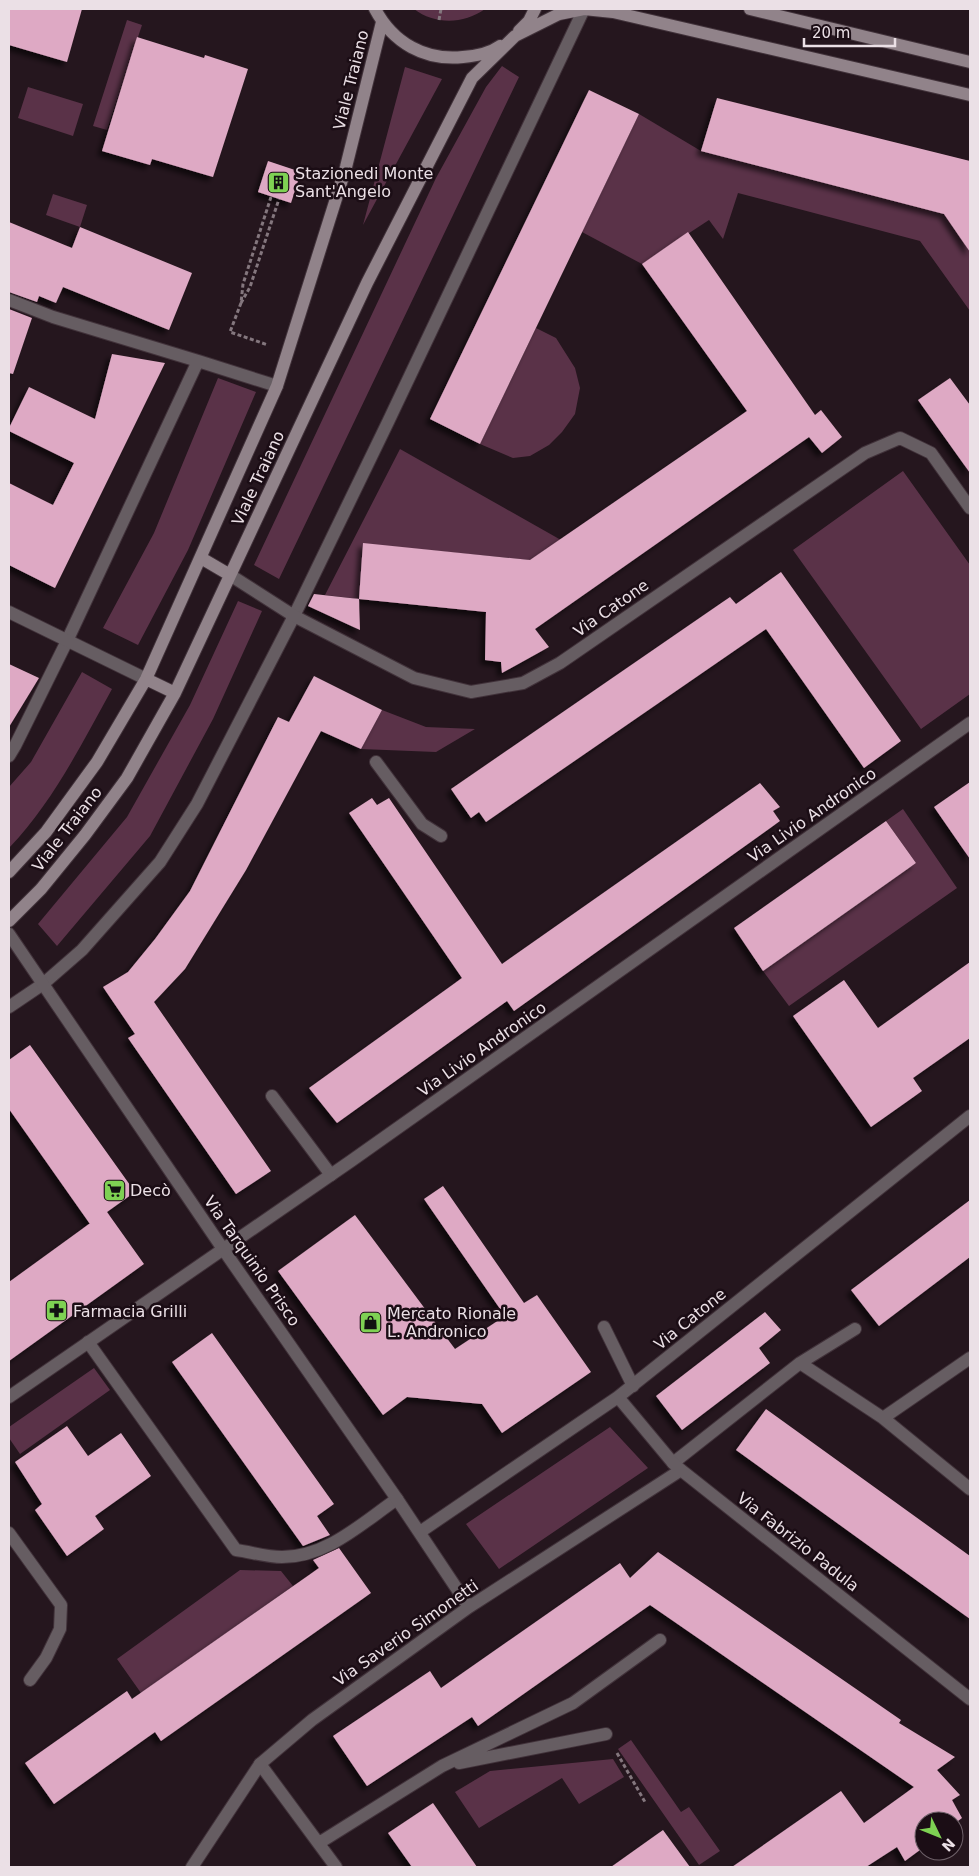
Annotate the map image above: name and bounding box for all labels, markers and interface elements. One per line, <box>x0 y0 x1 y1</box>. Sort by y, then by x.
scale bar <box>804 15 895 47</box>
text: 20 m <box>812 24 850 42</box>
street label: Viale Traiano <box>329 28 373 132</box>
place label: Stazionedi Monte Sant'Angelo <box>295 164 433 201</box>
building icon: Stazionedi Monte Sant'Angelo <box>267 170 291 194</box>
street label: Viale Traiano <box>228 428 288 528</box>
street label: Via Catone <box>570 575 652 641</box>
street label: Via Livio Andronico <box>744 763 880 867</box>
street label: Viale Traiano <box>28 783 106 875</box>
street label: Via Livio Andronico <box>414 997 550 1101</box>
supermarket icon: Decò <box>102 1178 126 1202</box>
place label: Decò <box>130 1181 171 1200</box>
street label: Via Tarquinio Prisco <box>200 1192 304 1330</box>
street label: Via Catone <box>650 1284 730 1354</box>
pharmacy icon: Farmacia Grilli <box>45 1299 69 1323</box>
place label: Farmacia Grilli <box>73 1302 187 1321</box>
place label: Mercato Rionale L. Andronico <box>387 1304 516 1341</box>
shop icon: Mercato Rionale L. Andronico <box>359 1310 383 1334</box>
street label: Via Fabrizio Padula <box>733 1488 863 1596</box>
street label: Via Saverio Simonetti <box>330 1576 482 1690</box>
north arrow <box>914 1811 964 1861</box>
text: N <box>939 1835 958 1855</box>

